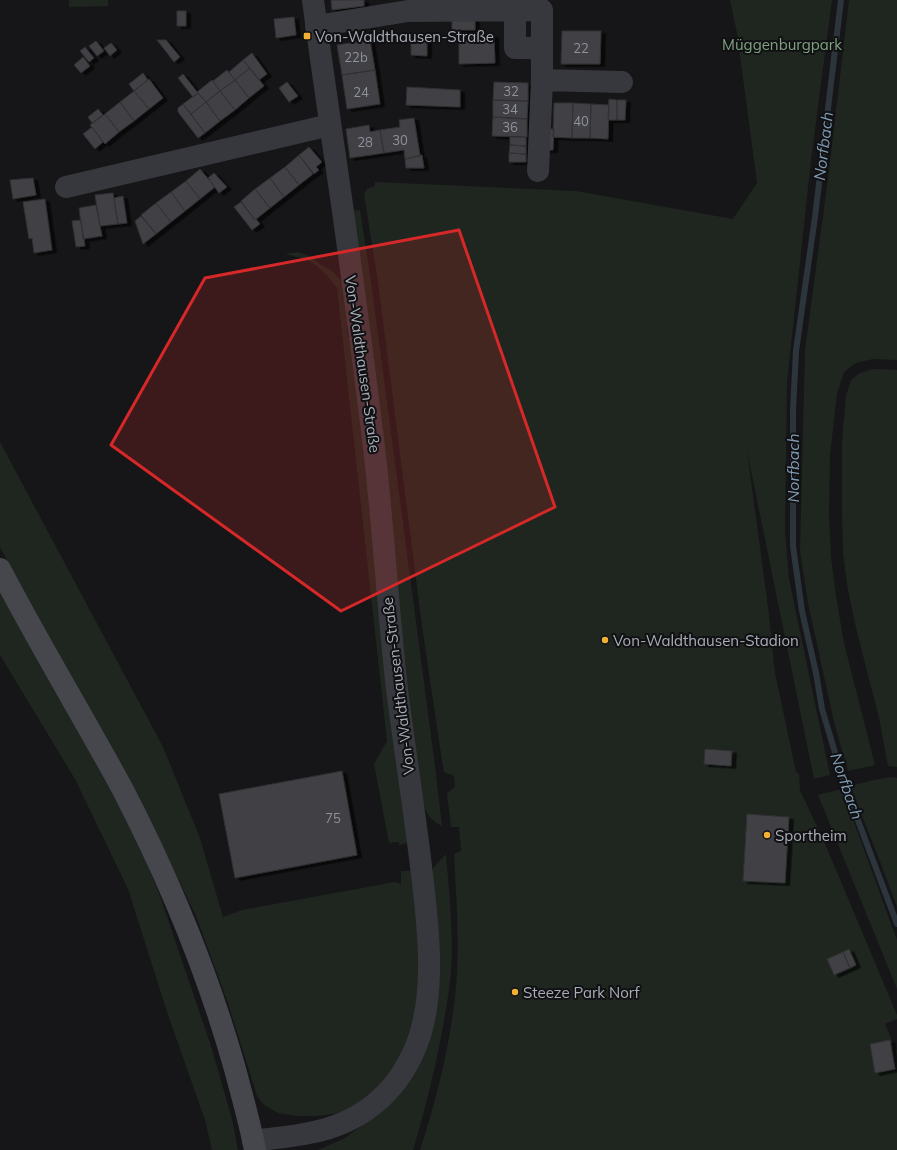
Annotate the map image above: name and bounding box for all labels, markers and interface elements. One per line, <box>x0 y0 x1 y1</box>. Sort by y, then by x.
place label: Von-Waldthausen-Straße <box>315 27 494 46</box>
marker: Von-Waldthausen-Straße <box>302 31 312 41</box>
park label: Müggenburgpark <box>722 35 842 54</box>
house number: 22 <box>573 40 589 56</box>
house number: 22b <box>344 49 368 65</box>
house number: 32 <box>503 83 519 99</box>
house number: 24 <box>353 84 369 100</box>
house number: 34 <box>502 101 518 117</box>
water label: Norfbach <box>809 110 837 182</box>
house number: 40 <box>573 113 589 129</box>
house number: 36 <box>502 119 518 135</box>
house number: 30 <box>392 132 408 148</box>
house number: 28 <box>357 134 373 150</box>
street label: Von-Waldthausen-Straße <box>341 274 385 454</box>
water label: Norfbach <box>783 433 803 503</box>
street label: Von-Waldthausen-Straße <box>378 596 418 776</box>
place label: Von-Waldthausen-Stadion <box>613 631 799 650</box>
marker: Von-Waldthausen-Stadion <box>600 635 610 645</box>
water label: Norfbach <box>826 750 868 822</box>
house number: 75 <box>325 810 341 826</box>
place label: Sportheim <box>775 826 847 845</box>
marker: Sportheim <box>762 830 772 840</box>
place label: Steeze Park Norf <box>523 983 641 1002</box>
marker: Steeze Park Norf <box>510 987 520 997</box>

